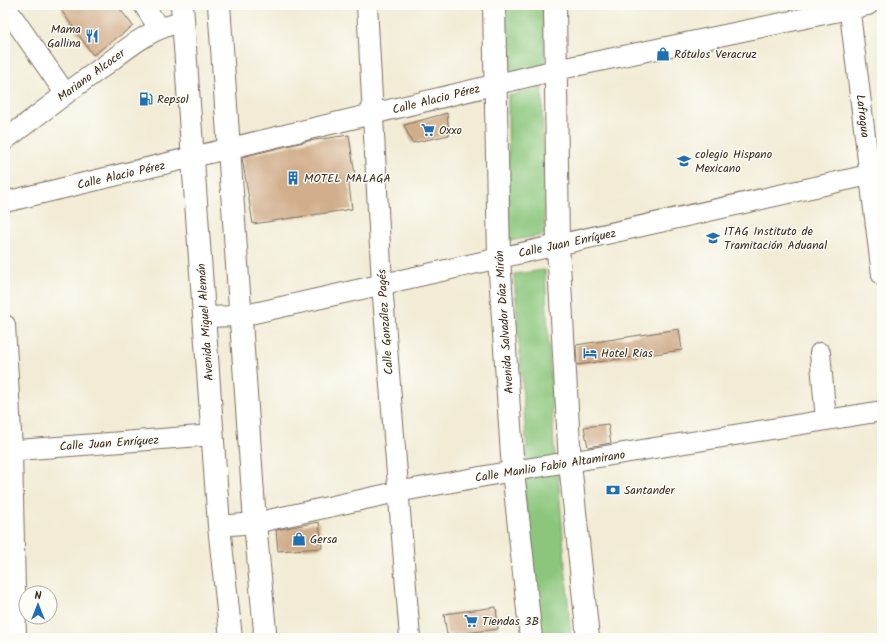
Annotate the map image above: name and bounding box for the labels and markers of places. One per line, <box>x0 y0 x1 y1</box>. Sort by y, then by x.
place label: Mama Gallina <box>47 20 81 53</box>
restaurant icon: Mama Gallina <box>84 28 100 44</box>
place label: Rótulos Veracruz <box>674 45 757 64</box>
shop icon: Rótulos Veracruz <box>655 46 671 62</box>
place label: Repsol <box>157 90 189 109</box>
fuel station icon: Repsol <box>138 91 154 107</box>
place label: Oxxo <box>439 121 462 140</box>
supermarket icon: Oxxo <box>420 122 436 138</box>
place label: colegio Hispano Mexicano <box>695 145 772 178</box>
school or university icon: colegio Hispano Mexicano <box>676 153 692 169</box>
place label: MOTEL MALAGA <box>304 169 391 188</box>
building icon: MOTEL MALAGA <box>285 170 301 186</box>
place label: ITAG Instituto de Tramitación Aduanal <box>724 222 827 255</box>
school or university icon: ITAG Instituto de Tramitación Aduanal <box>705 230 721 246</box>
place label: Hotel Rias <box>601 344 653 363</box>
hotel icon: Hotel Rias <box>582 345 598 361</box>
place label: Santander <box>624 481 675 500</box>
bank icon: Santander <box>605 482 621 498</box>
place label: Gersa <box>310 530 338 549</box>
shop icon: Gersa <box>291 531 307 547</box>
place label: Tiendas 3B <box>482 612 539 631</box>
supermarket icon: Tiendas 3B <box>463 613 479 629</box>

